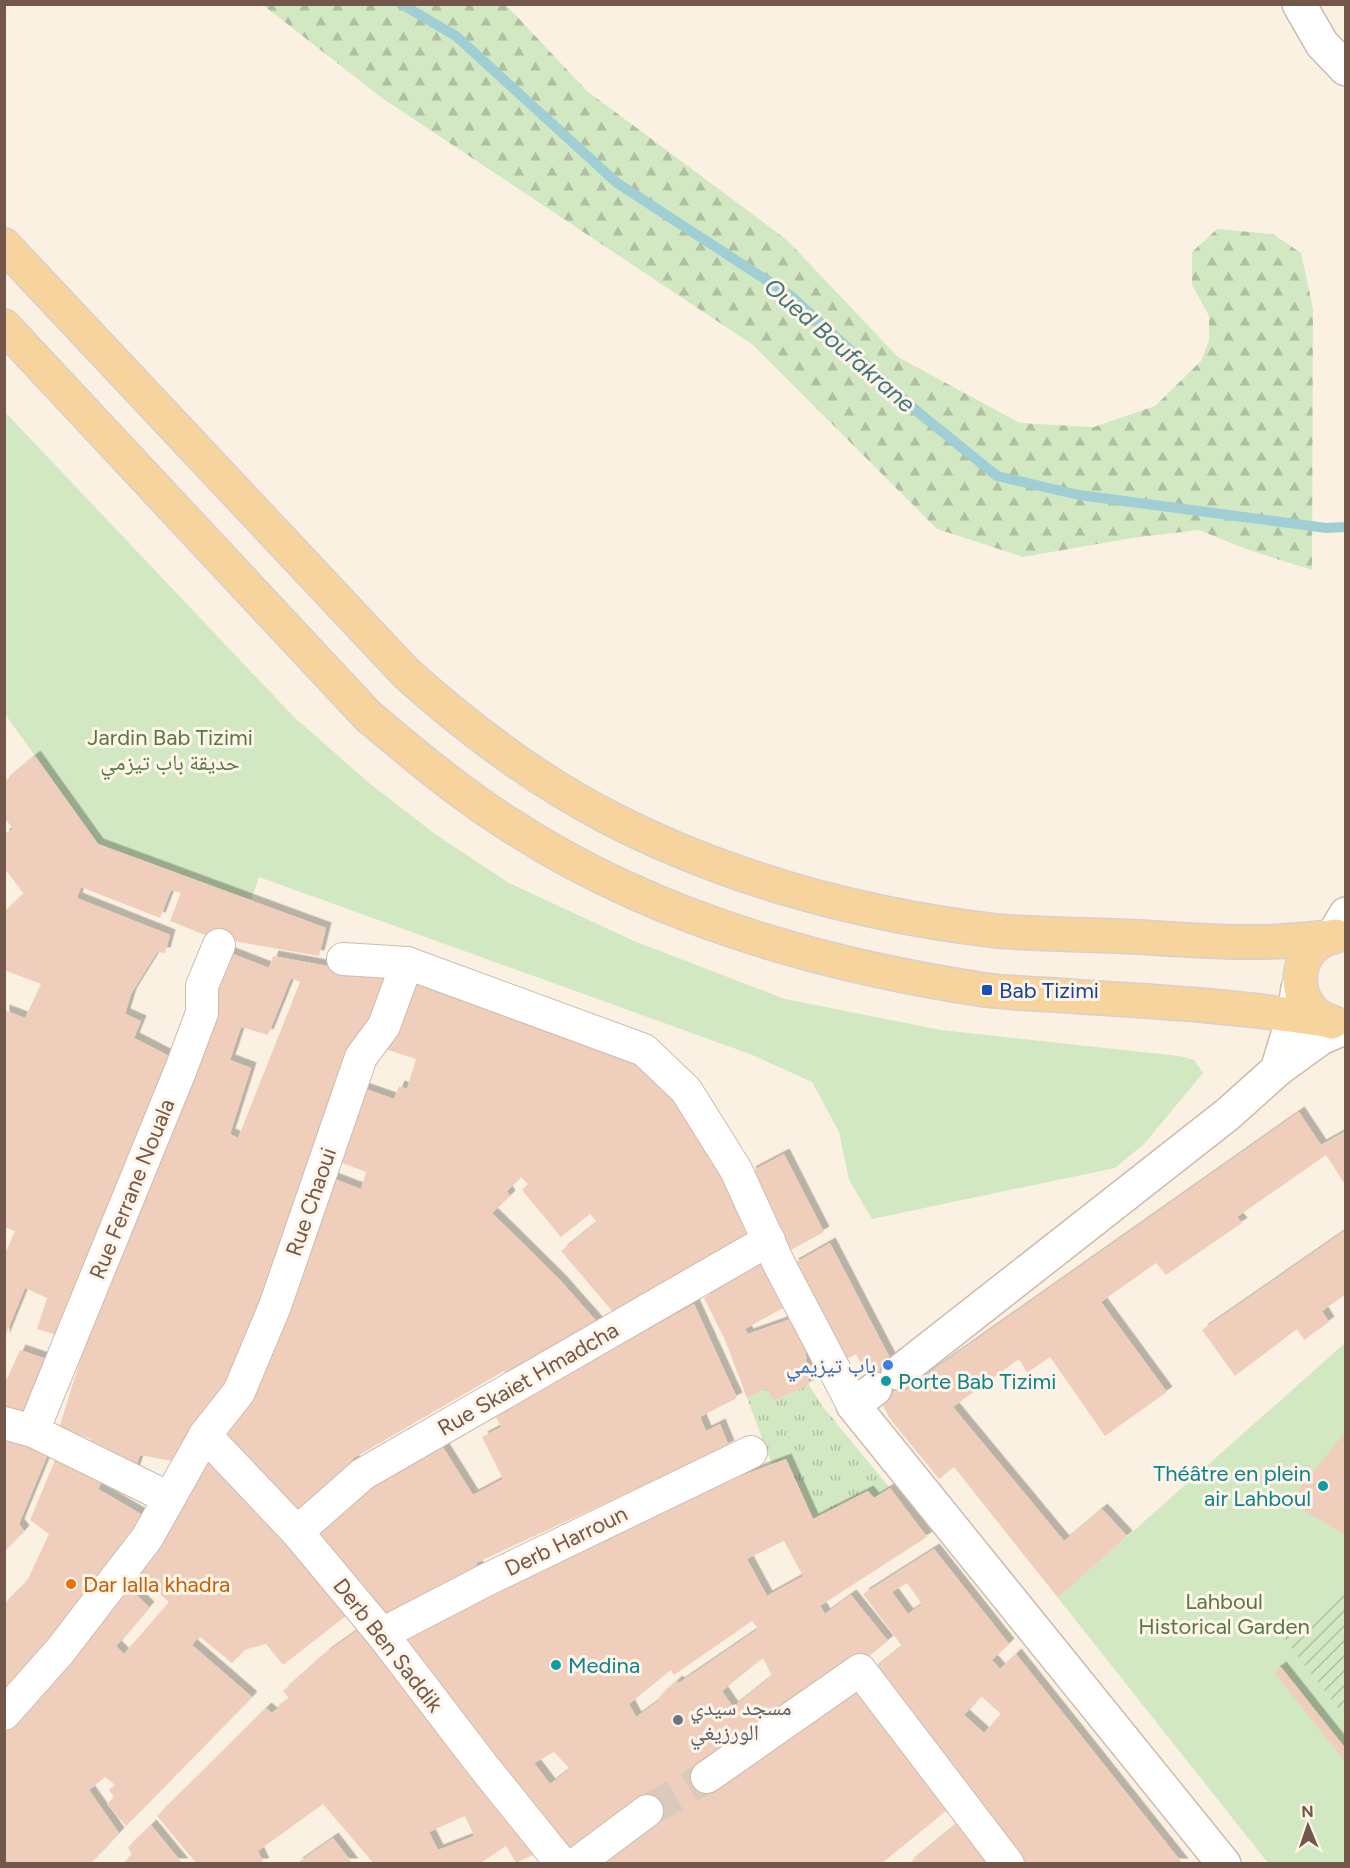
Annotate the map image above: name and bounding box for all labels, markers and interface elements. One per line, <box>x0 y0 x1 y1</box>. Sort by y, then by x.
water label: Oued Boufakrane <box>759 272 921 418</box>
park label: Jardin Bab Tizimi حديقة باب تيزمي <box>87 724 253 779</box>
place label: Bab Tizimi <box>999 977 1099 1004</box>
marker: Bab Tizimi <box>980 983 994 997</box>
street label: Rue Ferrane Nouala <box>83 1095 181 1283</box>
street label: Rue Chaoui <box>280 1144 342 1260</box>
street label: Rue Skaiet Hmadcha <box>433 1316 623 1442</box>
place label: باب تيزيمي <box>786 1352 876 1382</box>
marker: باب تيزيمي <box>881 1358 895 1372</box>
place label: Porte Bab Tizimi <box>898 1368 1056 1395</box>
marker: Porte Bab Tizimi <box>879 1374 893 1388</box>
place label: Théâtre en plein air Lahboul <box>1153 1460 1311 1512</box>
marker: Théâtre en plein air Lahboul <box>1316 1479 1330 1493</box>
street label: Derb Harroun <box>500 1500 632 1582</box>
place label: Dar lalla khadra <box>83 1571 230 1598</box>
street label: Derb Ben Saddik <box>327 1573 449 1718</box>
marker: Dar lalla khadra <box>64 1577 78 1591</box>
park label: Lahboul Historical Garden <box>1138 1588 1310 1640</box>
place label: Medina <box>568 1652 640 1679</box>
marker: Medina <box>549 1658 563 1672</box>
place label: مسجد سيدي الورزيغي <box>690 1694 792 1749</box>
marker: مسجد سيدي الورزيغي <box>671 1713 685 1727</box>
north arrow <box>1278 1796 1338 1856</box>
text: N <box>1301 1802 1314 1821</box>

